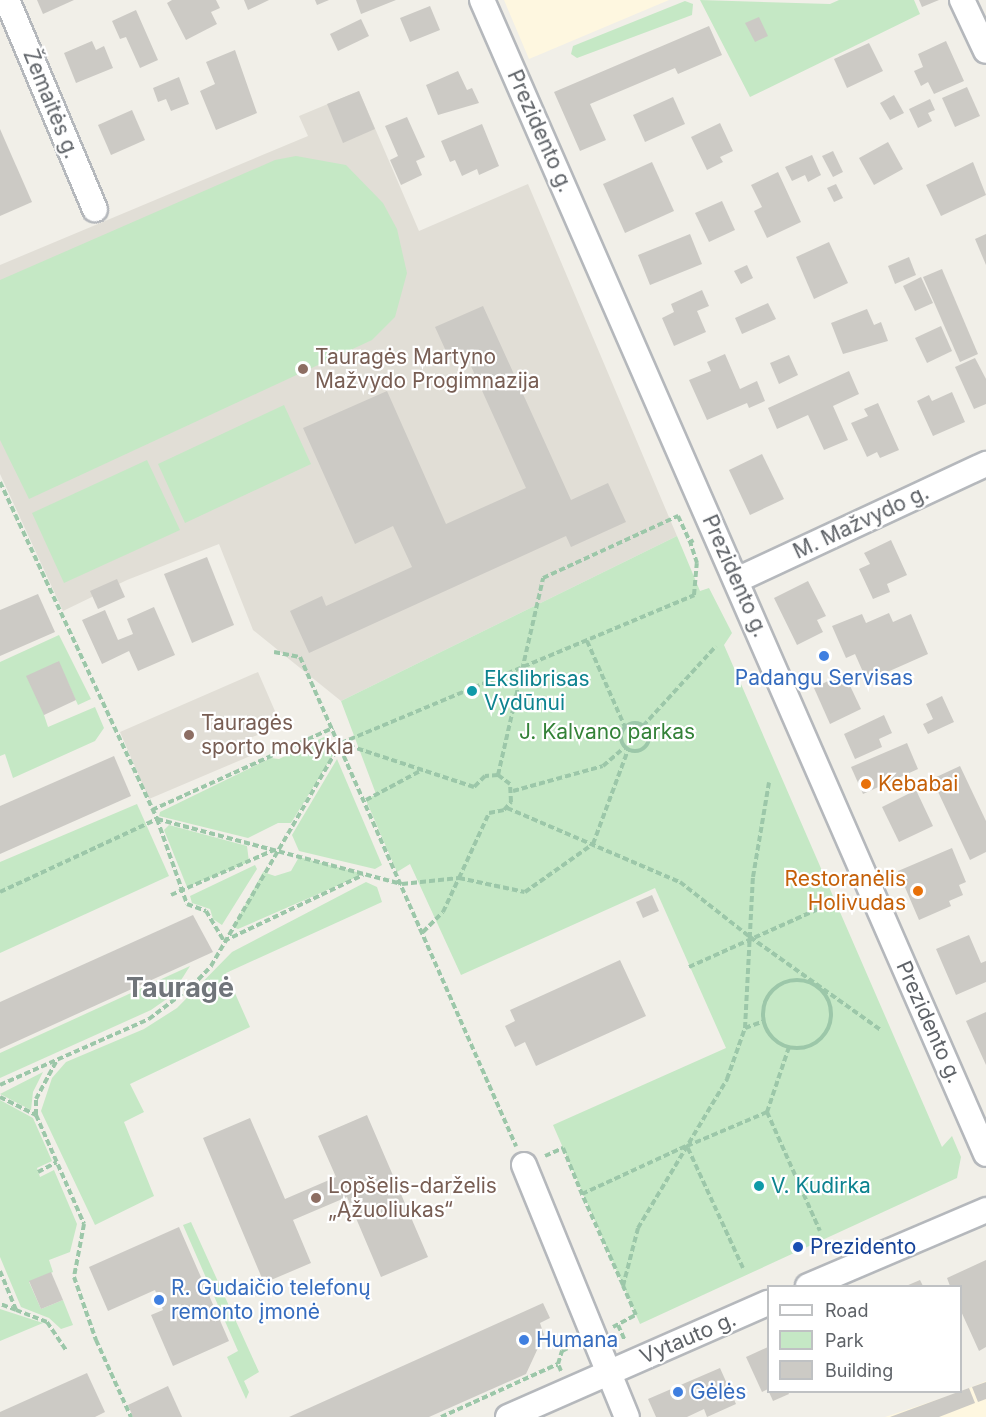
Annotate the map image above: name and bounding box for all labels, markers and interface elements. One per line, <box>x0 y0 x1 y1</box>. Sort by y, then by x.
street label: Žemaitės g. <box>18 46 84 162</box>
street label: Prezidento g. <box>502 66 578 196</box>
place label: Tauragės Martyno Mažvydo Progimnazija <box>315 344 540 394</box>
marker: Tauragės Martyno Mažvydo Progimnazija <box>296 362 310 376</box>
street label: M. Mažvydo g. <box>789 480 933 564</box>
street label: Prezidento g. <box>697 511 773 641</box>
marker: Padangu Servisas <box>817 649 831 663</box>
place label: Padangu Servisas <box>735 665 913 691</box>
place label: Ekslibrisas Vydūnui <box>484 666 590 716</box>
marker: Ekslibrisas Vydūnui <box>465 684 479 698</box>
place label: Tauragės sporto mokykla <box>201 710 354 760</box>
park label: J. Kalvano parkas <box>519 719 695 745</box>
marker: Tauragės sporto mokykla <box>182 728 196 742</box>
place label: Kebabai <box>878 771 958 797</box>
marker: Kebabai <box>859 777 873 791</box>
place label: Restoranėlis Holivudas <box>785 866 906 916</box>
marker: Restoranėlis Holivudas <box>911 884 925 898</box>
street label: Prezidento g. <box>891 957 967 1087</box>
district label: Tauragė <box>126 972 234 1004</box>
place label: Lopšelis-darželis „Ąžuoliukas“ <box>328 1173 497 1223</box>
place label: V. Kudirka <box>771 1173 871 1199</box>
marker: V. Kudirka <box>752 1179 766 1193</box>
marker: Lopšelis-darželis „Ąžuoliukas“ <box>309 1191 323 1205</box>
place label: Prezidento <box>810 1234 916 1260</box>
marker: Prezidento <box>791 1240 805 1254</box>
place label: R. Gudaičio telefonų remonto įmonė <box>171 1275 371 1325</box>
legend <box>767 1285 962 1393</box>
marker: R. Gudaičio telefonų remonto įmonė <box>152 1293 166 1307</box>
text: Road <box>825 1300 868 1321</box>
street label: Vytauto g. <box>636 1306 740 1370</box>
place label: Humana <box>536 1327 618 1353</box>
text: Park <box>825 1330 864 1351</box>
marker: Humana <box>517 1333 531 1347</box>
text: Building <box>825 1360 893 1381</box>
place label: Gėlės <box>690 1379 746 1405</box>
marker: Gėlės <box>671 1385 685 1399</box>

